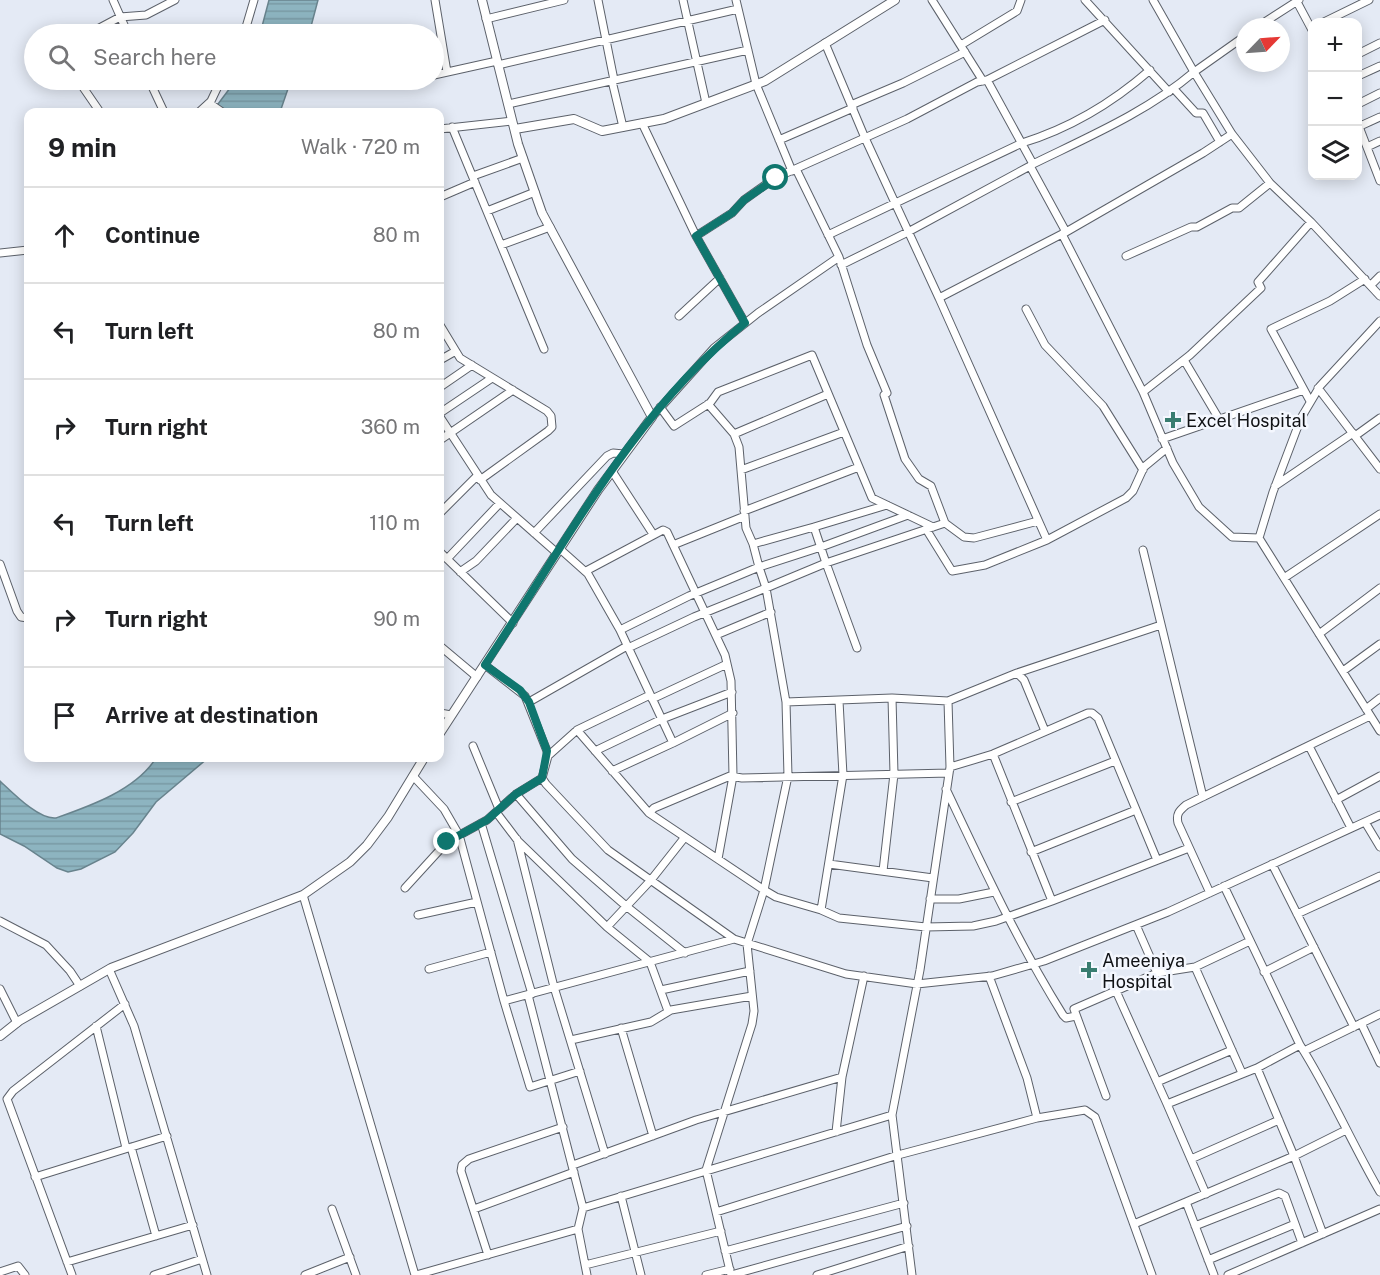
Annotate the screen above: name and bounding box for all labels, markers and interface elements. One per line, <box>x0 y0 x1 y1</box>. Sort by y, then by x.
north arrow <box>1236 18 1290 72</box>
map controls <box>1308 18 1362 180</box>
button: + <box>1308 18 1362 72</box>
search box <box>24 24 444 90</box>
icon: search <box>45 41 78 74</box>
text: Search here <box>93 44 217 70</box>
button: − <box>1308 72 1362 126</box>
button: layers <box>1308 126 1362 180</box>
text: 9 min <box>48 132 117 163</box>
text: Walk · 720 m <box>301 135 420 159</box>
route start <box>762 164 788 190</box>
icon: ahead <box>48 219 81 252</box>
text: Continue <box>105 222 200 248</box>
text: 80 m <box>373 223 420 247</box>
icon: left <box>48 315 81 348</box>
text: Turn left <box>105 318 194 344</box>
text: 80 m <box>373 319 420 343</box>
place label: Excel Hospital <box>1186 410 1307 431</box>
icon: right <box>48 411 81 444</box>
marker: Excel Hospital <box>1164 411 1182 429</box>
text: Turn right <box>105 414 208 440</box>
text: 360 m <box>361 415 420 439</box>
icon: left <box>48 507 81 540</box>
text: Turn left <box>105 510 194 536</box>
text: 110 m <box>369 511 420 535</box>
icon: right <box>48 603 81 636</box>
text: Turn right <box>105 606 208 632</box>
text: 90 m <box>373 607 420 631</box>
icon: arrive <box>48 699 81 732</box>
text: Arrive at destination <box>105 702 318 728</box>
route end <box>433 828 459 854</box>
place label: Ameeniya Hospital <box>1102 950 1185 992</box>
marker: Ameeniya Hospital <box>1080 961 1098 979</box>

